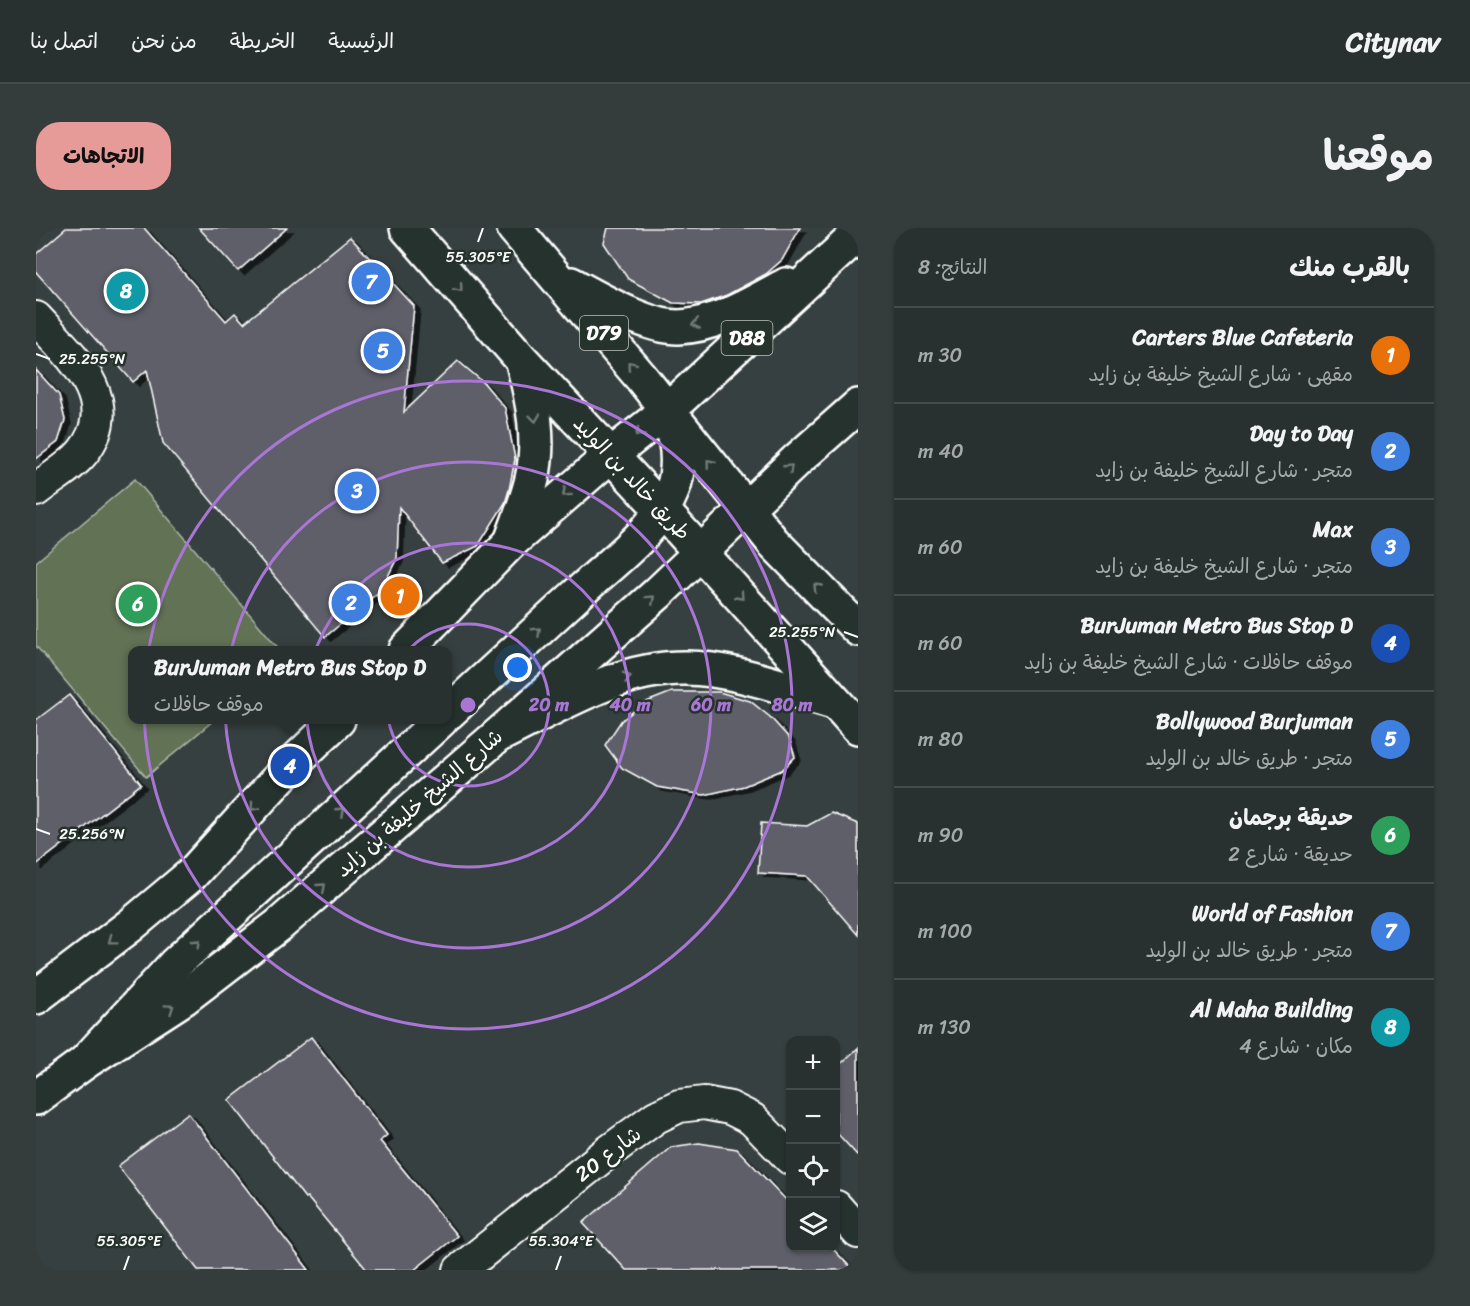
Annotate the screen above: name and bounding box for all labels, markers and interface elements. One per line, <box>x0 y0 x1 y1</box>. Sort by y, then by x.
text: Citynav <box>1346 17 1440 66</box>
text: اتصل بنا <box>30 22 98 60</box>
text: من نحن <box>131 22 197 60</box>
text: الخريطة <box>230 22 295 60</box>
text: الرئيسية <box>328 22 394 60</box>
text: موقعنا <box>1323 119 1434 193</box>
button: الاتجاهات <box>36 122 171 190</box>
text: 55.305°E <box>446 244 512 270</box>
text: بالقرب منك <box>1289 244 1410 290</box>
text: النتائج: 8 <box>918 250 987 285</box>
pin: 7 <box>352 260 390 304</box>
pin: 8 <box>106 268 146 314</box>
one-way arrow <box>452 281 463 292</box>
road number: D79 <box>580 316 628 350</box>
one-way arrow <box>691 317 701 330</box>
text: Carters Blue Cafeteria <box>1132 318 1353 357</box>
road number: D88 <box>722 321 772 355</box>
pin: 5 <box>364 328 402 374</box>
text: 30 m <box>918 338 962 373</box>
text: 1 <box>1386 338 1395 373</box>
text: 25.255°N <box>59 346 126 372</box>
text: مقهى · شارع الشيخ خليفة بن زايد <box>1088 357 1353 392</box>
one-way arrow <box>627 361 638 372</box>
street label: طريق خالد بن الوليد <box>563 406 701 550</box>
one-way arrow <box>528 414 540 423</box>
text: Day to Day <box>1250 414 1353 453</box>
one-way arrow <box>635 425 646 436</box>
text: 40 m <box>918 434 964 469</box>
text: 2 <box>1385 434 1396 469</box>
text: متجر · شارع الشيخ خليفة بن زايد <box>1095 453 1353 488</box>
one-way arrow <box>706 458 717 469</box>
one-way arrow <box>781 464 792 475</box>
pin: 3 <box>338 468 376 514</box>
one-way arrow <box>562 486 573 497</box>
text: Max <box>1313 510 1353 549</box>
text: 60 m <box>918 530 963 565</box>
text: 3 <box>1385 530 1396 565</box>
text: متجر · شارع الشيخ خليفة بن زايد <box>1095 549 1353 584</box>
pin: 1 <box>380 574 420 619</box>
pin: 2 <box>332 580 370 626</box>
pin: 6 <box>118 582 158 626</box>
one-way arrow <box>814 584 825 595</box>
one-way arrow <box>733 589 744 600</box>
one-way arrow <box>644 595 655 606</box>
text: BurJuman Metro Bus Stop D <box>1080 606 1353 645</box>
text: 25.255°N <box>769 619 836 645</box>
text: 60 m <box>918 626 963 661</box>
text: 4 <box>1384 626 1397 661</box>
one-way arrow <box>530 627 541 638</box>
text: موقف حافلات · شارع الشيخ خليفة بن زايد <box>1024 645 1353 680</box>
popup <box>128 646 452 724</box>
text: BurJuman Metro Bus Stop D <box>154 648 426 687</box>
your location <box>503 653 532 682</box>
one-way arrow <box>621 672 632 684</box>
text: موقف حافلات <box>154 687 264 722</box>
text: 20 m <box>528 689 569 721</box>
text: 40 m <box>608 689 651 721</box>
text: 60 m <box>690 689 731 721</box>
text: 80 m <box>771 689 813 721</box>
centre of rings <box>458 695 478 715</box>
text: Bollywood Burjuman <box>1156 702 1353 741</box>
street label: شارع الشيخ خليفة بن زايد <box>326 719 512 887</box>
text: 80 m <box>918 722 963 757</box>
text: 5 <box>1384 722 1397 757</box>
text: متجر · طريق خالد بن الوليد <box>1145 741 1353 776</box>
pin: 4 <box>270 744 310 788</box>
text: حديقة برجمان <box>1229 798 1353 837</box>
one-way arrow <box>250 800 261 810</box>
one-way arrow <box>334 807 345 818</box>
text: 90 m <box>918 818 964 853</box>
text: 6 <box>1385 818 1396 853</box>
text: 25.256°N <box>59 821 125 847</box>
text: حديقة · شارع 2 <box>1228 837 1353 872</box>
one-way arrow <box>315 883 326 894</box>
text: World of Fashion <box>1192 894 1353 933</box>
text: 100 m <box>918 914 972 949</box>
text: 7 <box>1385 914 1396 949</box>
one-way arrow <box>108 932 119 943</box>
text: متجر · طريق خالد بن الوليد <box>1145 933 1353 968</box>
one-way arrow <box>191 939 201 950</box>
text: Al Maha Building <box>1190 990 1353 1029</box>
one-way arrow <box>163 1004 174 1015</box>
text: 130 m <box>918 1010 971 1045</box>
text: 8 <box>1384 1010 1397 1045</box>
text: مكان · شارع 4 <box>1239 1029 1353 1064</box>
map controls <box>786 1036 840 1252</box>
button: + <box>786 1036 840 1090</box>
button: − <box>786 1090 840 1144</box>
street label: شارع 20 <box>566 1116 650 1192</box>
button: locate <box>786 1144 840 1198</box>
button: layers <box>786 1198 840 1252</box>
text: 55.305°E <box>97 1228 163 1254</box>
text: 55.304°E <box>529 1228 595 1254</box>

